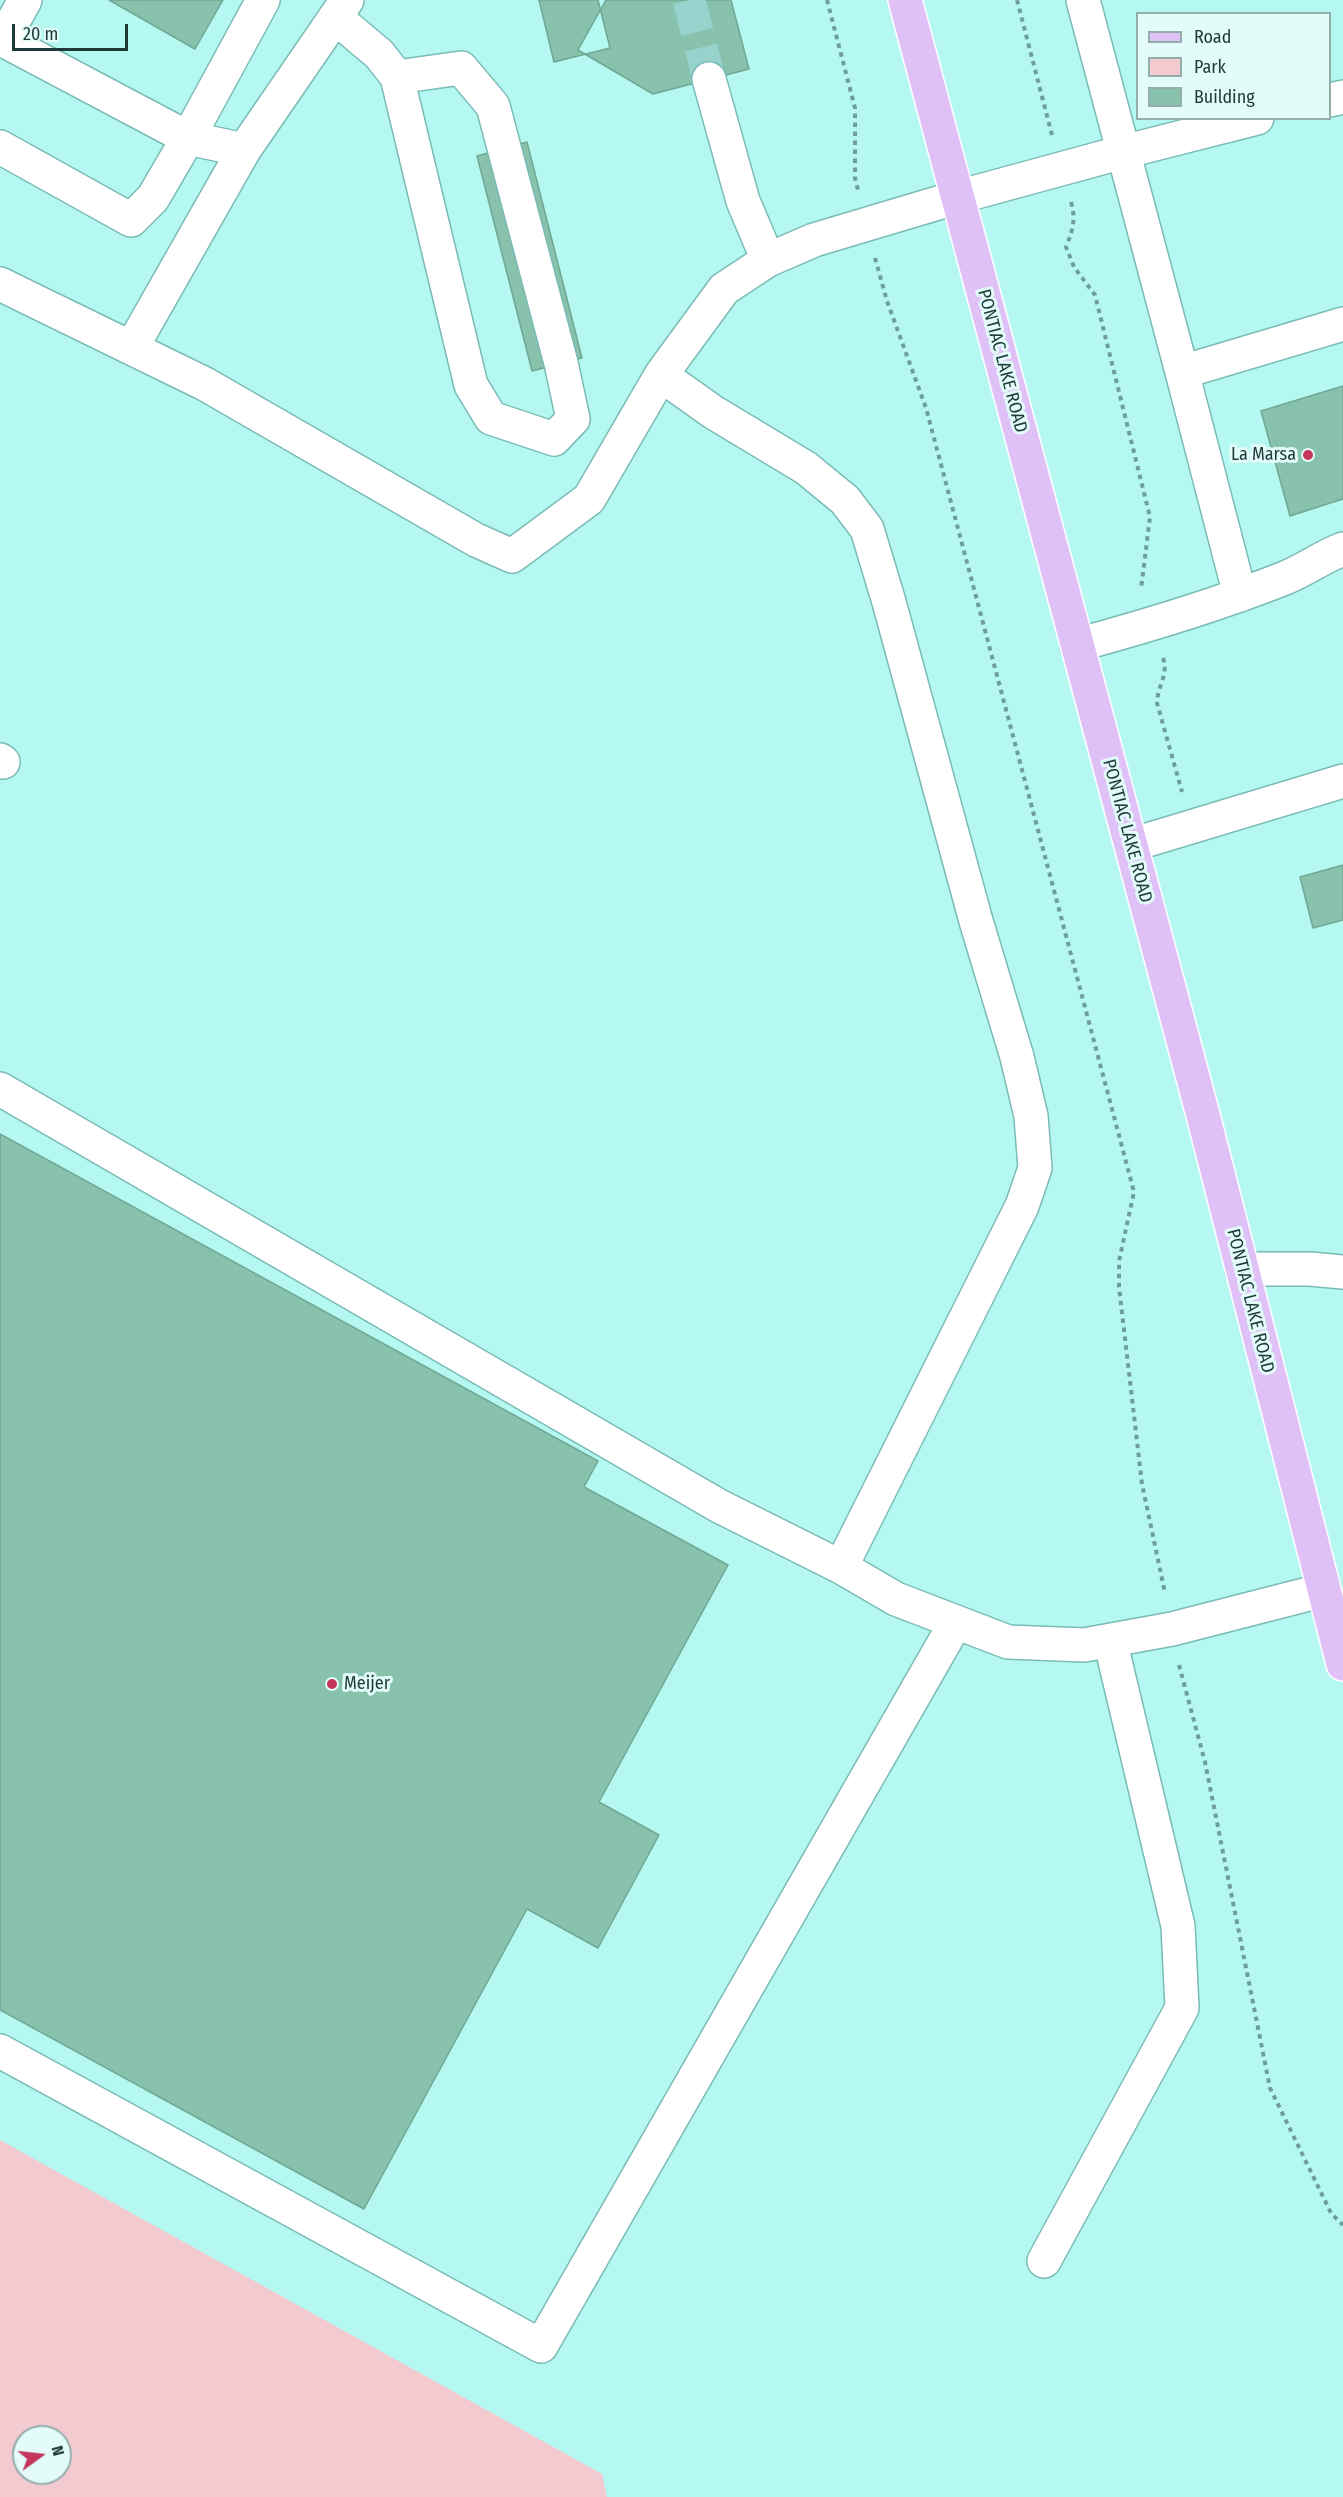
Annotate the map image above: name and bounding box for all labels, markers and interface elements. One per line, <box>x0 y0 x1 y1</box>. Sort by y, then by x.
scale bar <box>15 12 130 50</box>
legend <box>1136 12 1331 120</box>
text: 20 m <box>23 23 58 45</box>
text: Road <box>1194 26 1231 48</box>
text: Park <box>1194 56 1226 78</box>
text: Building <box>1194 86 1255 108</box>
street label: PONTIAC LAKE ROAD <box>972 287 1032 435</box>
place label: La Marsa <box>1231 444 1296 466</box>
marker: La Marsa <box>1301 448 1315 462</box>
street label: PONTIAC LAKE ROAD <box>1097 757 1157 905</box>
street label: PONTIAC LAKE ROAD <box>1222 1227 1278 1375</box>
place label: Meijer <box>344 1673 390 1695</box>
marker: Meijer <box>325 1677 339 1691</box>
north arrow <box>12 2425 72 2485</box>
text: N <box>48 2444 68 2458</box>

